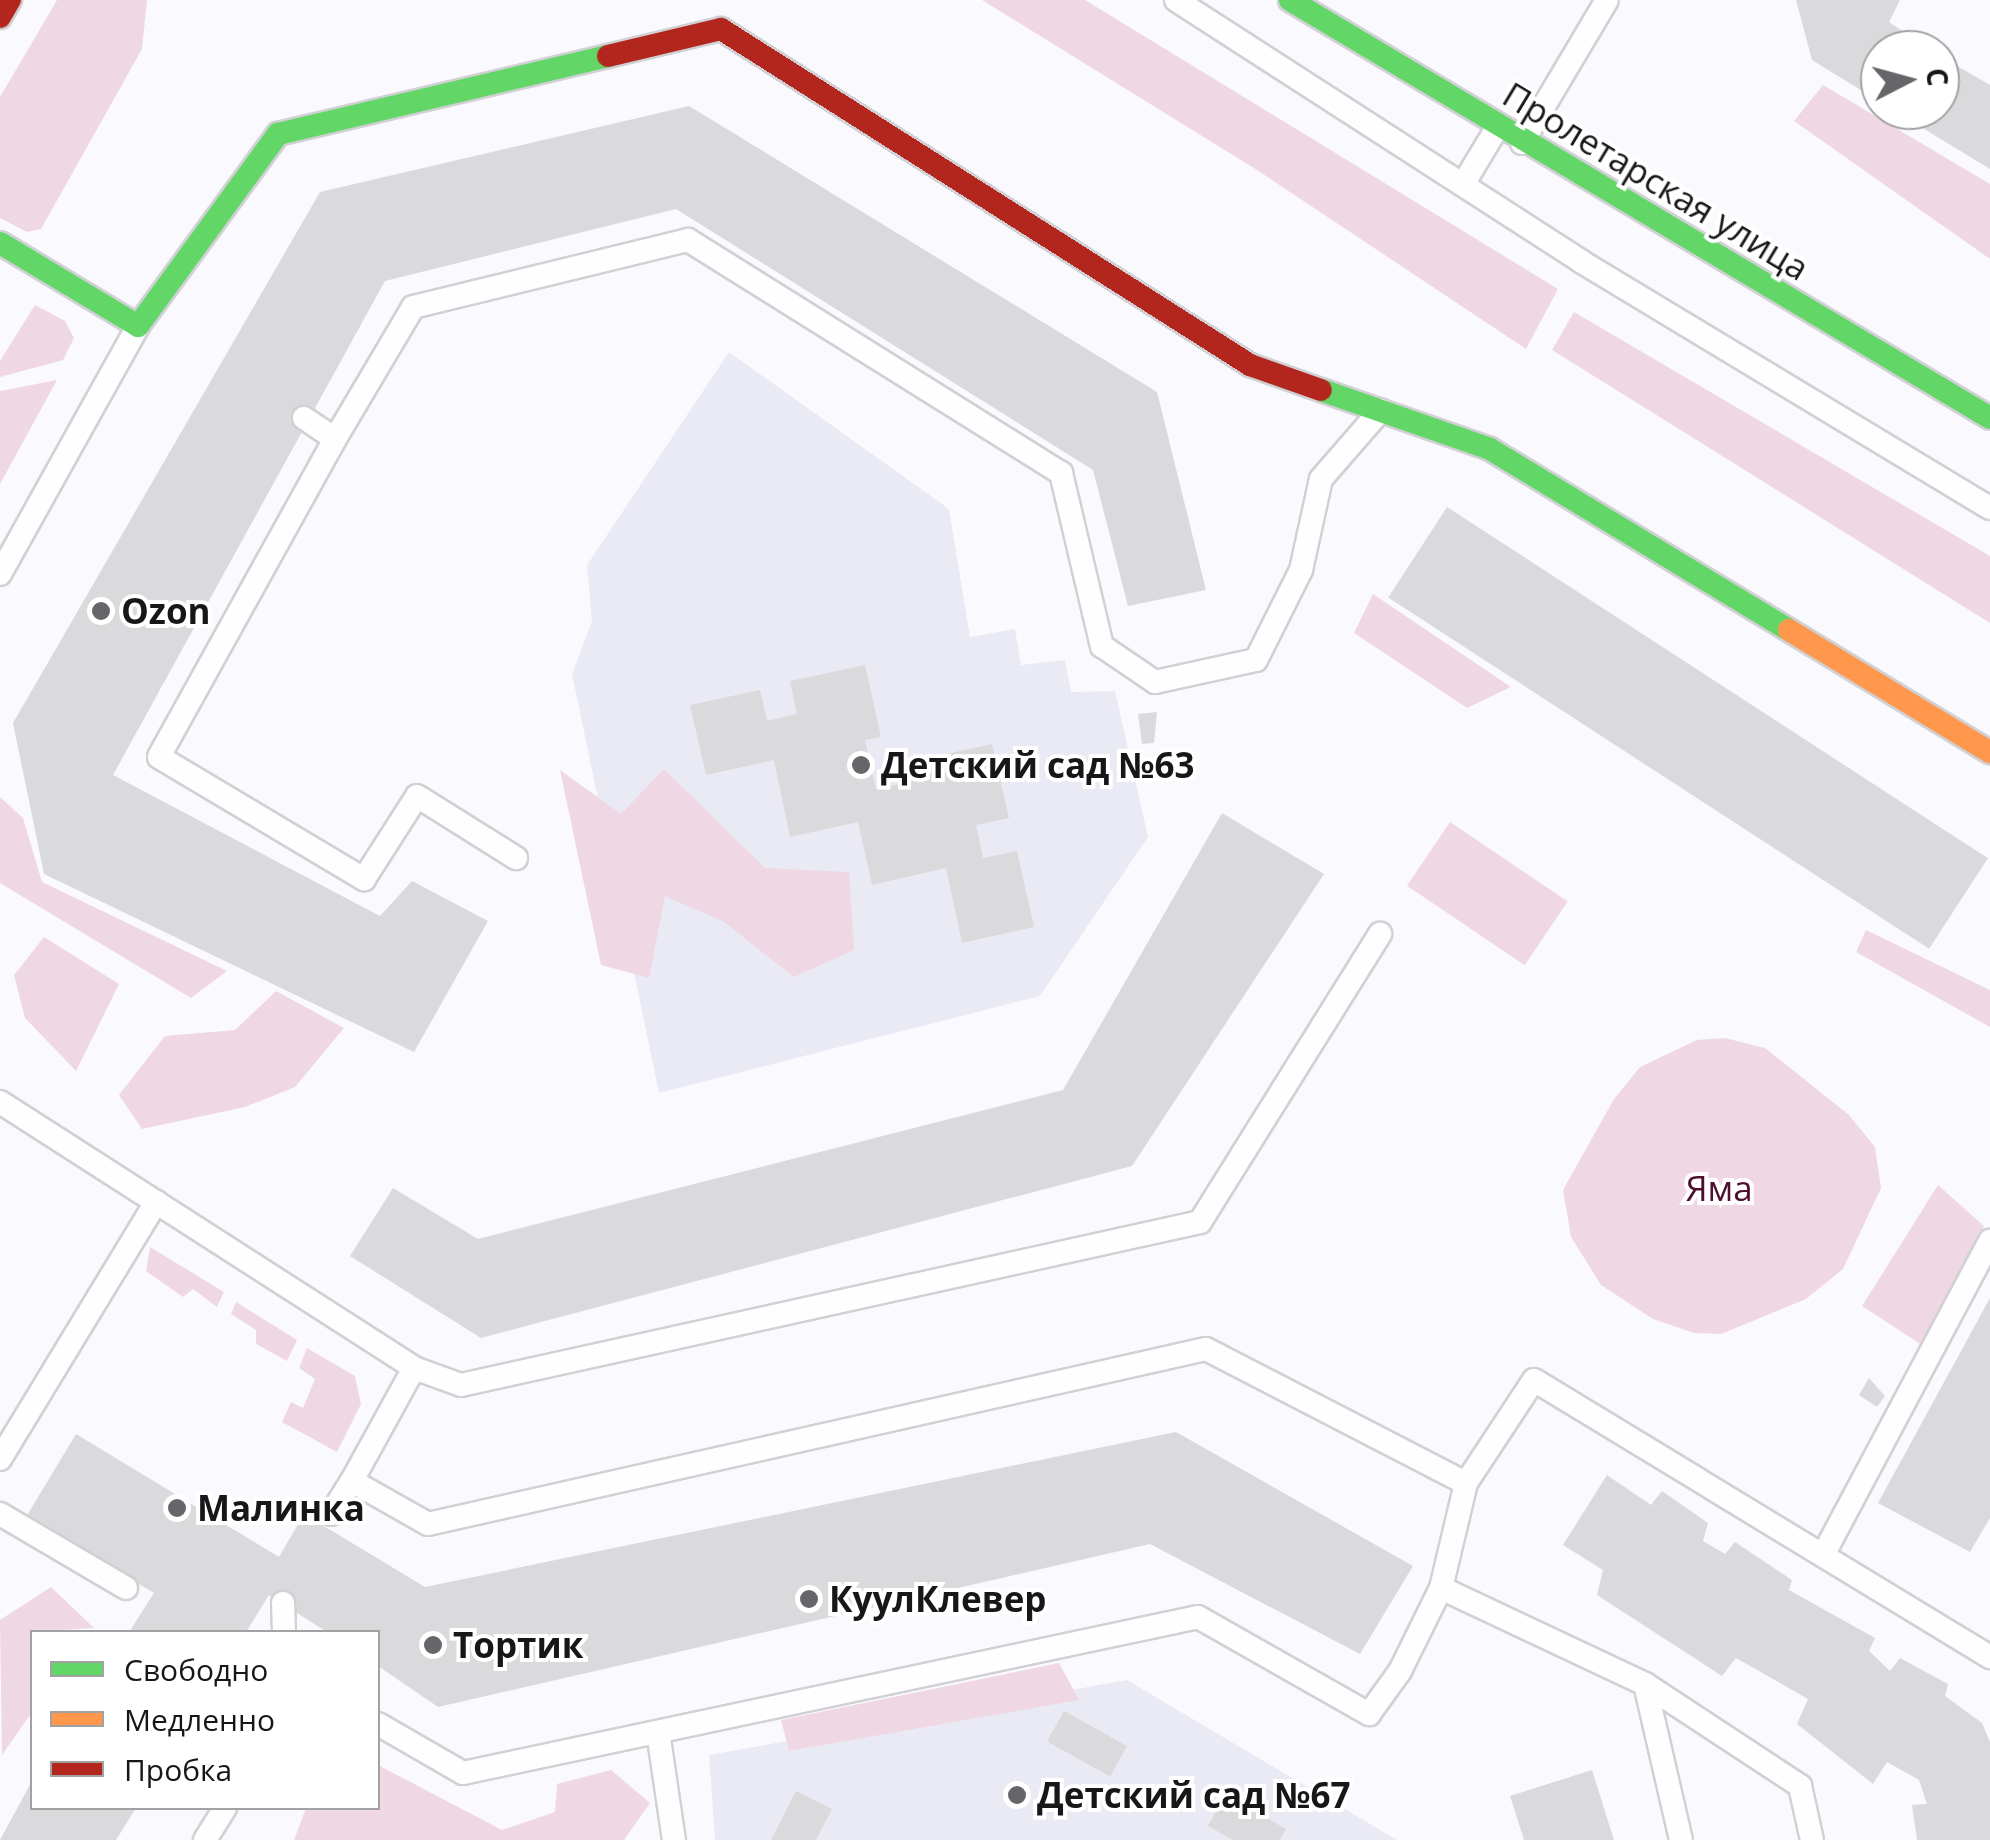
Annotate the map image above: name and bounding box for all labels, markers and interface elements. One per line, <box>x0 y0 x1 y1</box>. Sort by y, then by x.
north arrow <box>1860 30 1960 130</box>
text: С <box>1918 66 1958 88</box>
street label: Пролетарская улица <box>1496 73 1816 289</box>
place label: Ozon <box>121 590 211 632</box>
marker: Ozon <box>90 600 112 622</box>
place label: Детский сад №63 <box>881 744 1194 786</box>
marker: Детский сад №63 <box>850 754 872 776</box>
park label: Яма <box>1685 1167 1753 1209</box>
place label: Малинка <box>197 1487 365 1529</box>
marker: Малинка <box>166 1497 188 1519</box>
place label: КуулКлевер <box>829 1578 1047 1620</box>
marker: КуулКлевер <box>798 1588 820 1610</box>
place label: Тортик <box>453 1624 583 1666</box>
legend <box>30 1630 380 1810</box>
marker: Тортик <box>422 1634 444 1656</box>
text: Свободно <box>124 1649 268 1690</box>
text: Медленно <box>124 1699 275 1740</box>
text: Пробка <box>124 1749 232 1790</box>
place label: Детский сад №67 <box>1037 1774 1350 1816</box>
marker: Детский сад №67 <box>1006 1784 1028 1806</box>

